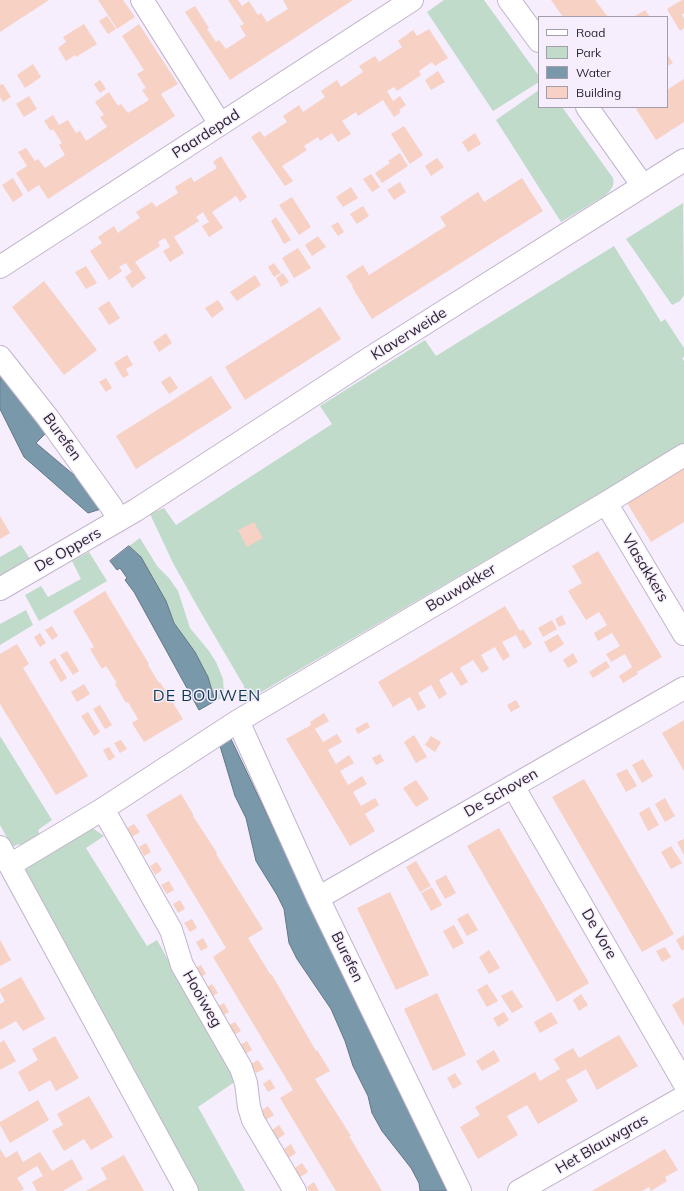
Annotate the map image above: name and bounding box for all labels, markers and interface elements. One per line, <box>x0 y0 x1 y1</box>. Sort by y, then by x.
legend <box>538 16 668 108</box>
text: Road <box>576 25 605 40</box>
text: Park <box>576 45 601 60</box>
text: Water <box>576 65 611 80</box>
text: Building <box>576 85 621 100</box>
street label: Paardepad <box>169 106 243 162</box>
street label: Klaverweide <box>368 304 450 364</box>
street label: Burefen <box>39 410 85 464</box>
street label: De Oppers <box>32 524 104 576</box>
street label: Vlasakkers <box>618 531 672 605</box>
street label: Bouwakker <box>423 560 499 616</box>
district label: DE BOUWEN <box>153 686 261 706</box>
street label: De Schoven <box>461 765 541 821</box>
street label: De Vore <box>577 906 621 962</box>
street label: Burefen <box>327 929 367 985</box>
street label: Hooiweg <box>179 968 225 1030</box>
street label: Het Blauwgras <box>552 1110 652 1178</box>

